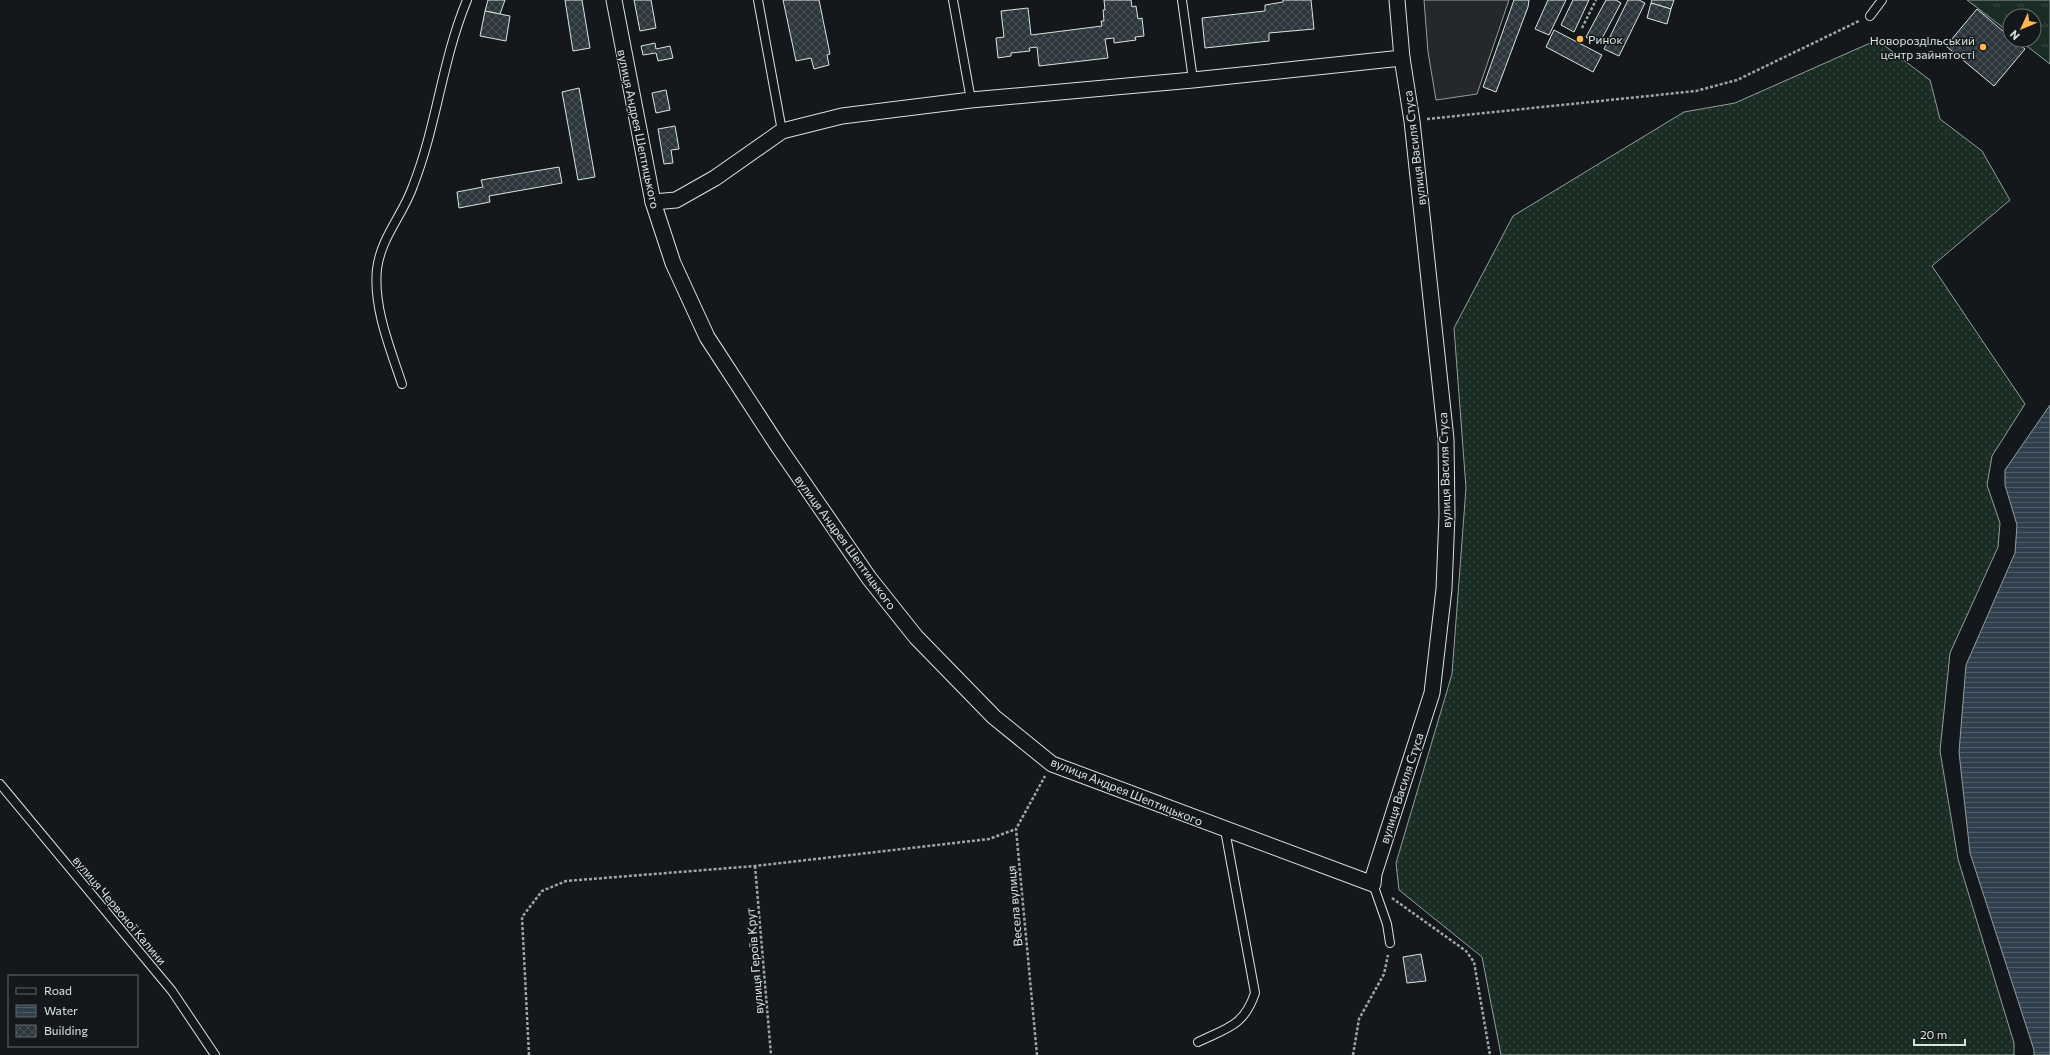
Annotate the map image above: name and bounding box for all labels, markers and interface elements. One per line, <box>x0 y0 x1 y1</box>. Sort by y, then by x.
north arrow <box>2002 8 2042 48</box>
text: N <box>2007 28 2022 43</box>
place label: Ринок <box>1588 32 1623 46</box>
place label: Новороздільський центр зайнятості <box>1870 33 1975 61</box>
marker: Ринок <box>1575 34 1585 44</box>
marker: Новороздільський центр зайнятості <box>1978 42 1988 52</box>
street label: вулиця Андрея Шептицького <box>615 48 663 210</box>
street label: вулиця Василя Стуса <box>1400 90 1428 206</box>
street label: вулиця Василя Стуса <box>1435 412 1453 528</box>
street label: вулиця Андрея Шептицького <box>793 472 899 612</box>
street label: вулиця Василя Стуса <box>1376 731 1426 845</box>
street label: вулиця Андрея Шептицького <box>1049 754 1205 828</box>
street label: вулиця Червоної Калини <box>70 853 170 967</box>
street label: Весела вулиця <box>1003 865 1025 947</box>
street label: вулиця Героїв Крут <box>742 907 766 1015</box>
legend <box>8 975 138 1047</box>
text: Road <box>44 983 72 997</box>
text: Water <box>44 1003 78 1017</box>
scale bar <box>1914 1021 1965 1047</box>
text: Building <box>44 1023 88 1037</box>
text: 20 m <box>1920 1027 1947 1041</box>

